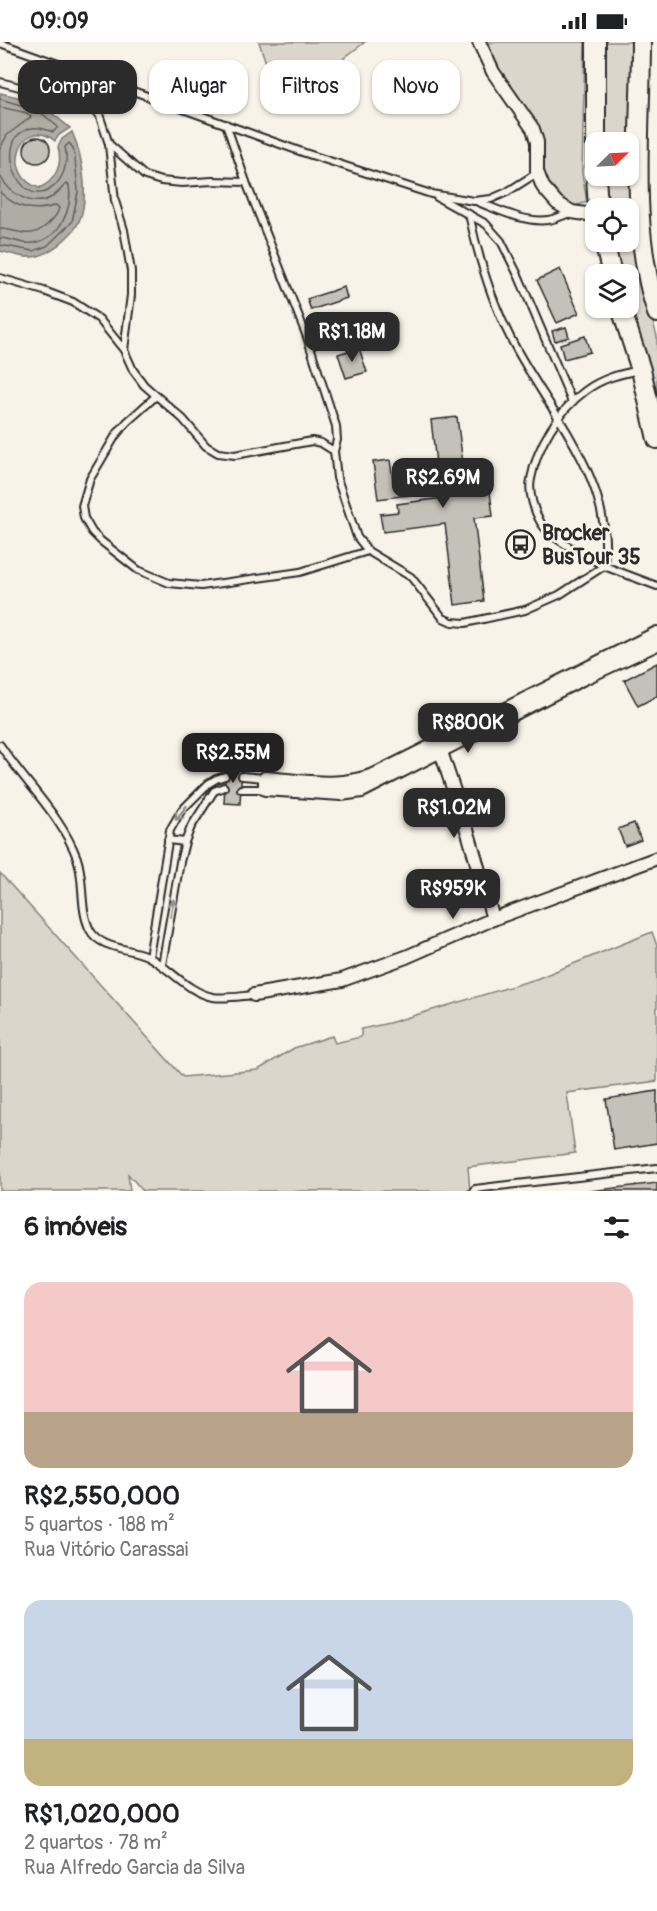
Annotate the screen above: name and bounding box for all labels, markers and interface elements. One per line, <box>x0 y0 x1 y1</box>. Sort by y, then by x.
text: 09:09 <box>30 7 89 35</box>
chip: Comprar <box>18 60 137 114</box>
chip: Alugar <box>149 60 248 114</box>
chip: Filtros <box>260 60 360 114</box>
chip: Novo <box>372 60 460 114</box>
north arrow <box>585 132 639 186</box>
map controls <box>585 132 639 318</box>
button: locate <box>585 198 639 252</box>
button: layers <box>585 264 639 318</box>
pin: R$1.18M <box>297 312 407 363</box>
text: R$1.18M <box>319 319 385 344</box>
pin: R$2.69M <box>388 458 498 509</box>
text: R$2.69M <box>406 465 480 490</box>
place label: Brocker BusTour 35 <box>542 520 641 571</box>
bus stop icon: Brocker BusTour 35 <box>505 529 537 561</box>
pin: R$800K <box>419 703 517 754</box>
text: R$800K <box>432 710 504 735</box>
pin: R$2.55M <box>178 733 288 784</box>
text: R$2.55M <box>196 740 270 765</box>
pin: R$1.02M <box>399 788 509 839</box>
text: R$1.02M <box>417 795 491 820</box>
one-way arrow <box>175 804 187 820</box>
pin: R$959K <box>404 869 502 920</box>
text: R$959K <box>420 876 486 901</box>
one-way arrow <box>167 899 178 918</box>
text: 6 imóveis <box>24 1211 127 1243</box>
icon: filters <box>600 1211 633 1244</box>
icon: home <box>275 1321 383 1429</box>
text: R$2,550,000 <box>24 1480 180 1512</box>
text: 5 quartos · 188 m² <box>24 1512 175 1537</box>
text: Rua Vitório Carassai <box>24 1537 188 1562</box>
icon: home <box>275 1639 383 1747</box>
text: R$1,020,000 <box>24 1798 180 1830</box>
text: 2 quartos · 78 m² <box>24 1830 168 1855</box>
text: Rua Alfredo Garcia da Silva <box>24 1855 245 1880</box>

